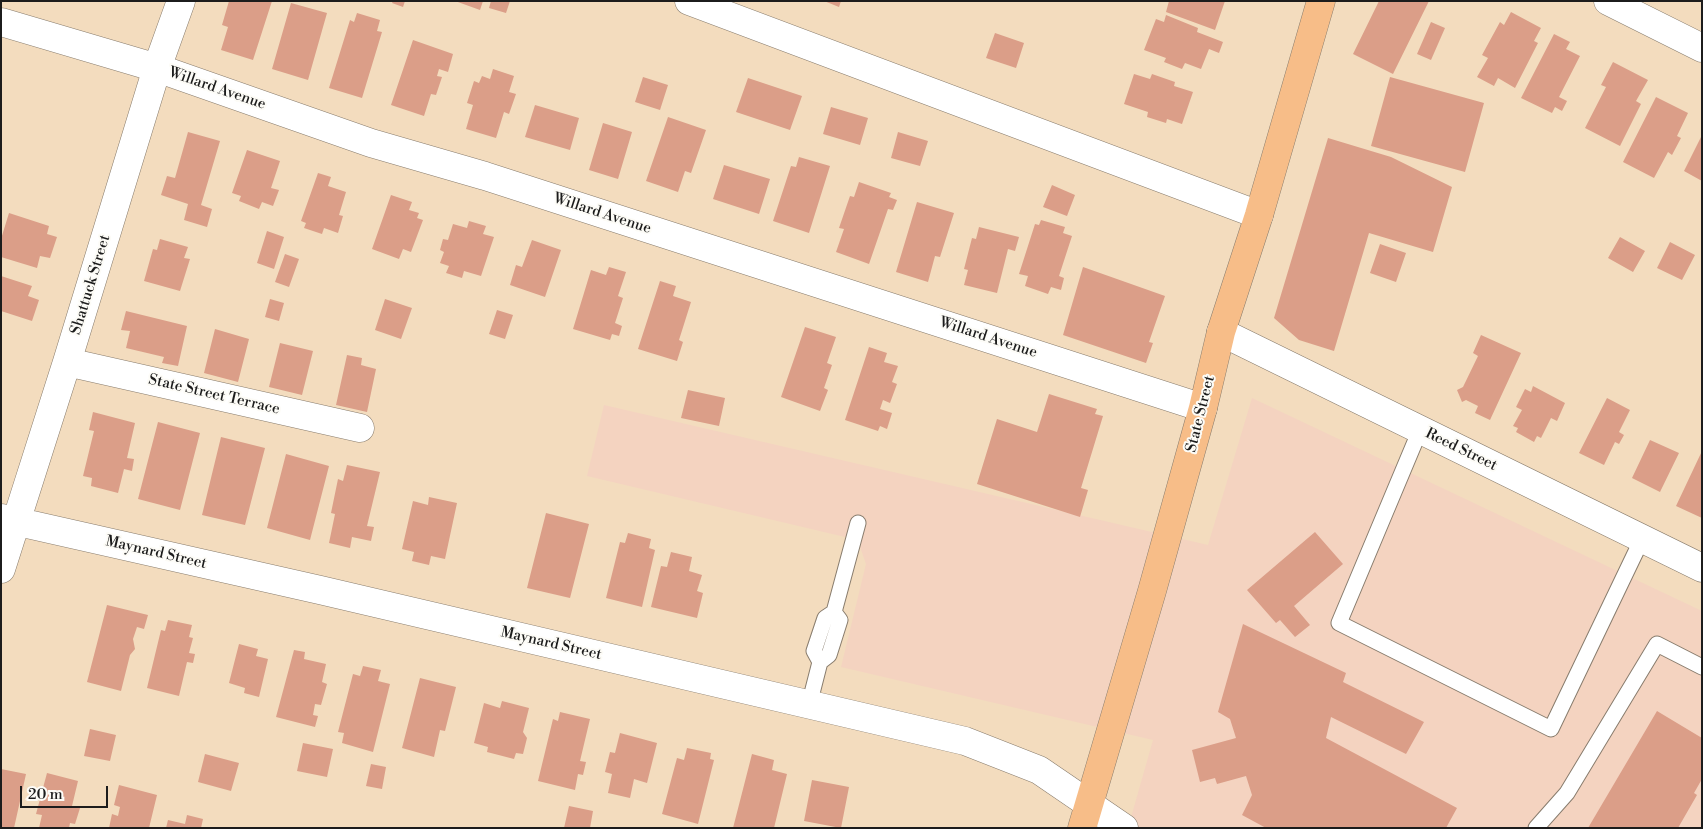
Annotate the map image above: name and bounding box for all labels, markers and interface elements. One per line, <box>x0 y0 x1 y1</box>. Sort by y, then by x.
street label: Willard Avenue <box>166 64 268 114</box>
street label: Willard Avenue <box>551 190 653 238</box>
street label: Shattuck Street <box>67 233 115 337</box>
street label: Willard Avenue <box>937 314 1039 362</box>
street label: State Street Terrace <box>147 371 281 419</box>
street label: State Street <box>1183 374 1219 454</box>
street label: Reed Street <box>1422 425 1500 475</box>
street label: Maynard Street <box>104 533 208 573</box>
street label: Maynard Street <box>499 624 603 664</box>
scale bar <box>22 776 110 808</box>
text: 20 m <box>28 785 63 804</box>

